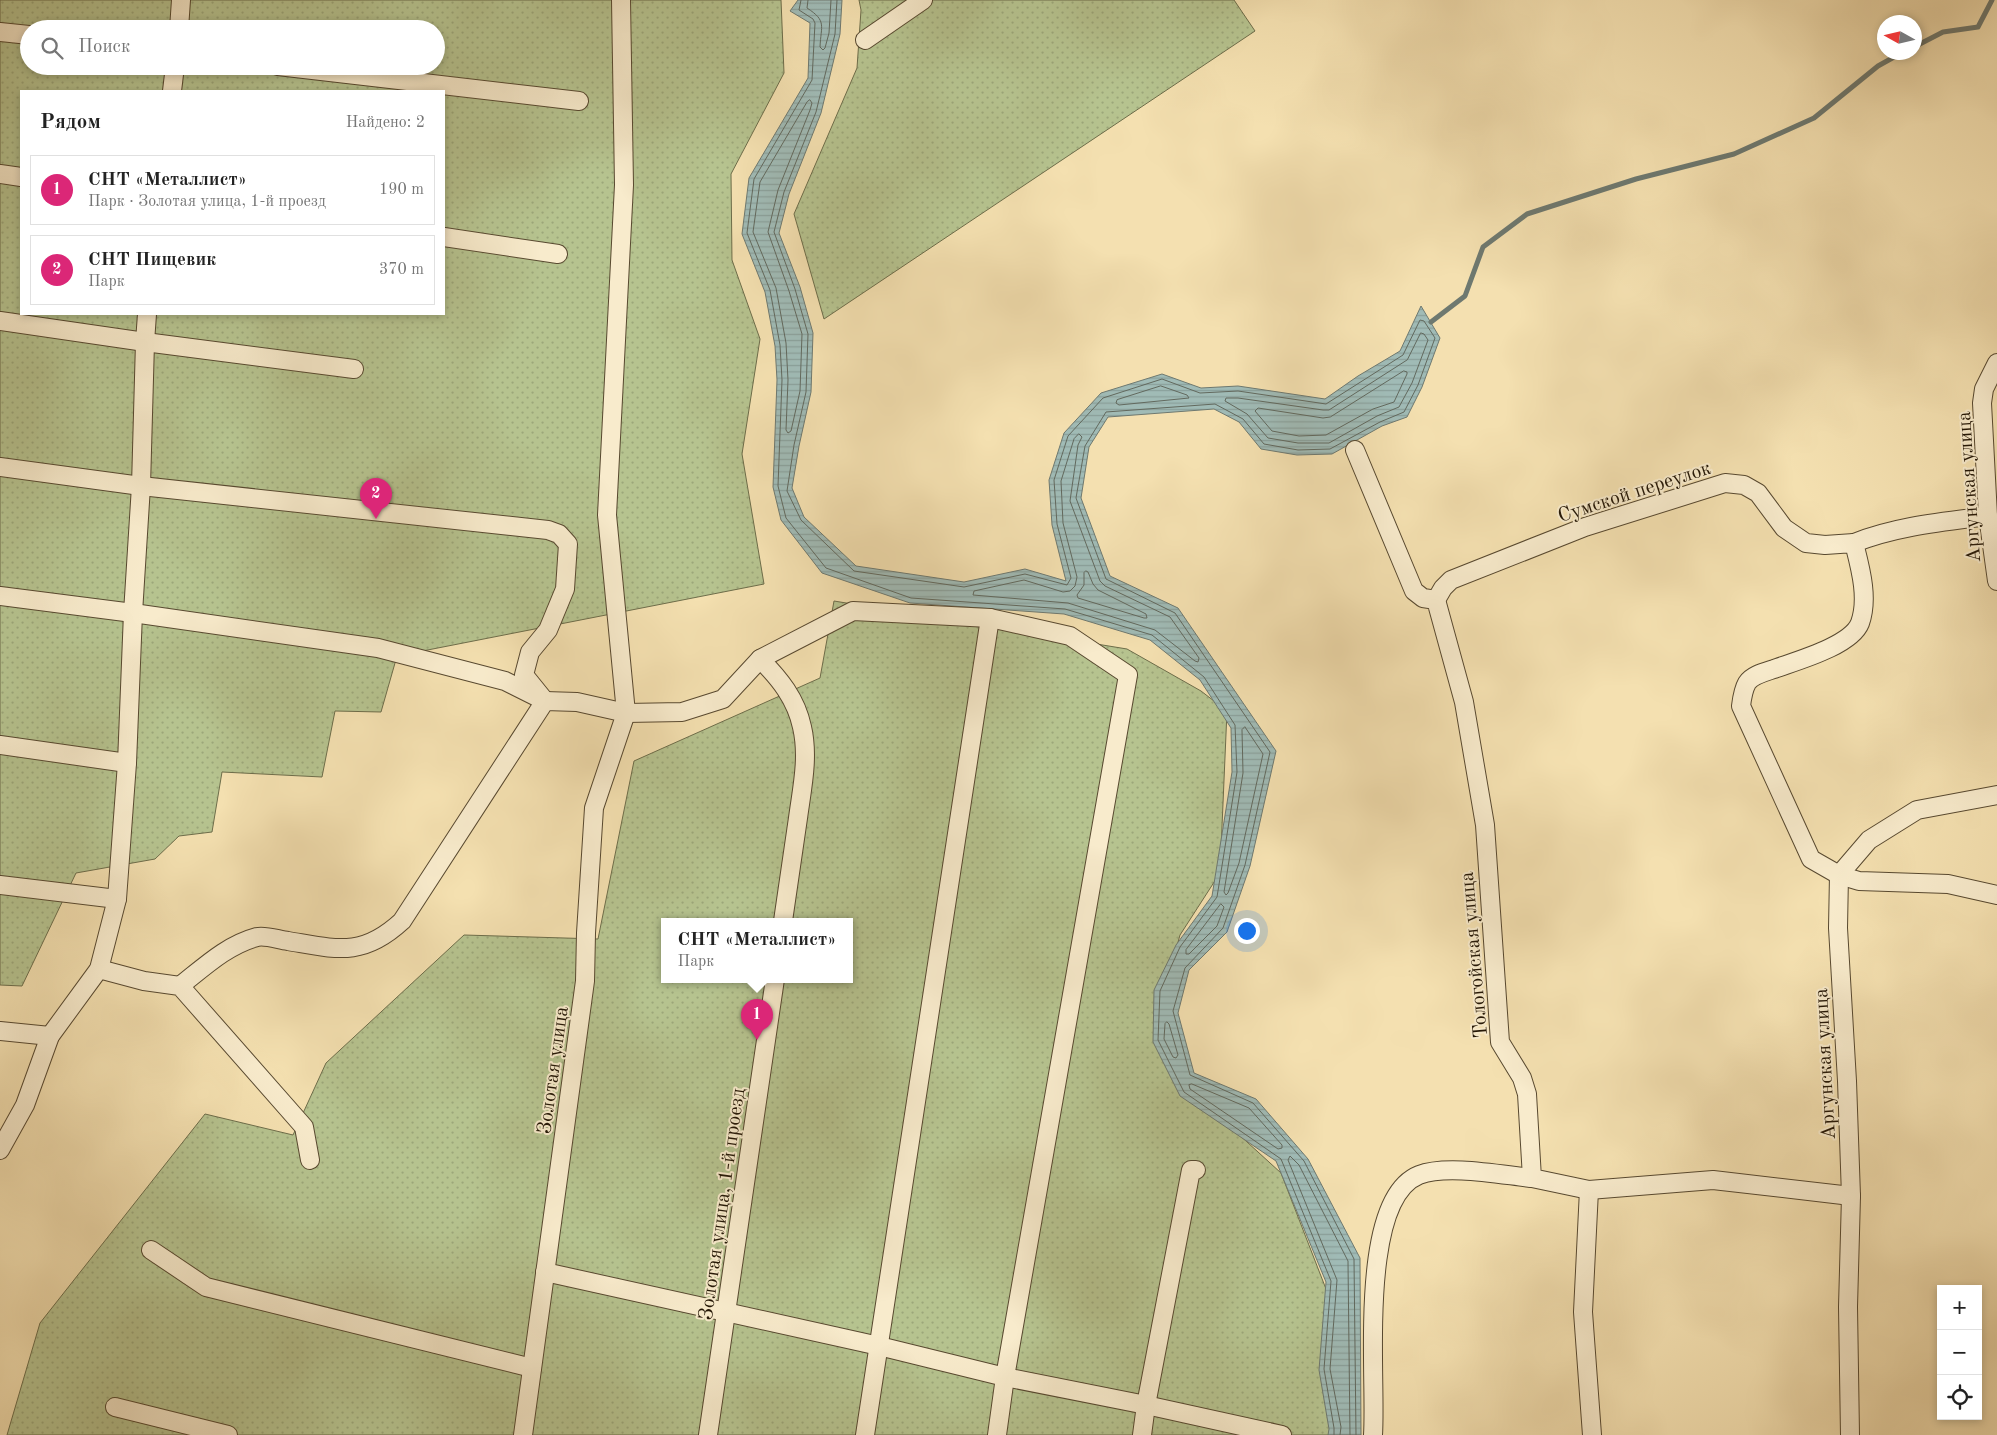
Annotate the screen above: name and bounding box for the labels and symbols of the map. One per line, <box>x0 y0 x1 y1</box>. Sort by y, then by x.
north arrow <box>1877 15 1922 60</box>
street label: Аргунская улица <box>1955 410 1985 563</box>
street label: Сумской переулок <box>1556 459 1714 527</box>
pin: 2 <box>360 478 392 519</box>
street label: Тологойская улица <box>1458 871 1492 1039</box>
your location <box>1234 918 1260 944</box>
street label: Аргунская улица <box>1812 988 1840 1140</box>
pin: 1 <box>741 999 773 1040</box>
street label: Золотая улица <box>535 1005 573 1135</box>
street label: Золотая улица, 1-й проезд <box>697 1087 749 1322</box>

